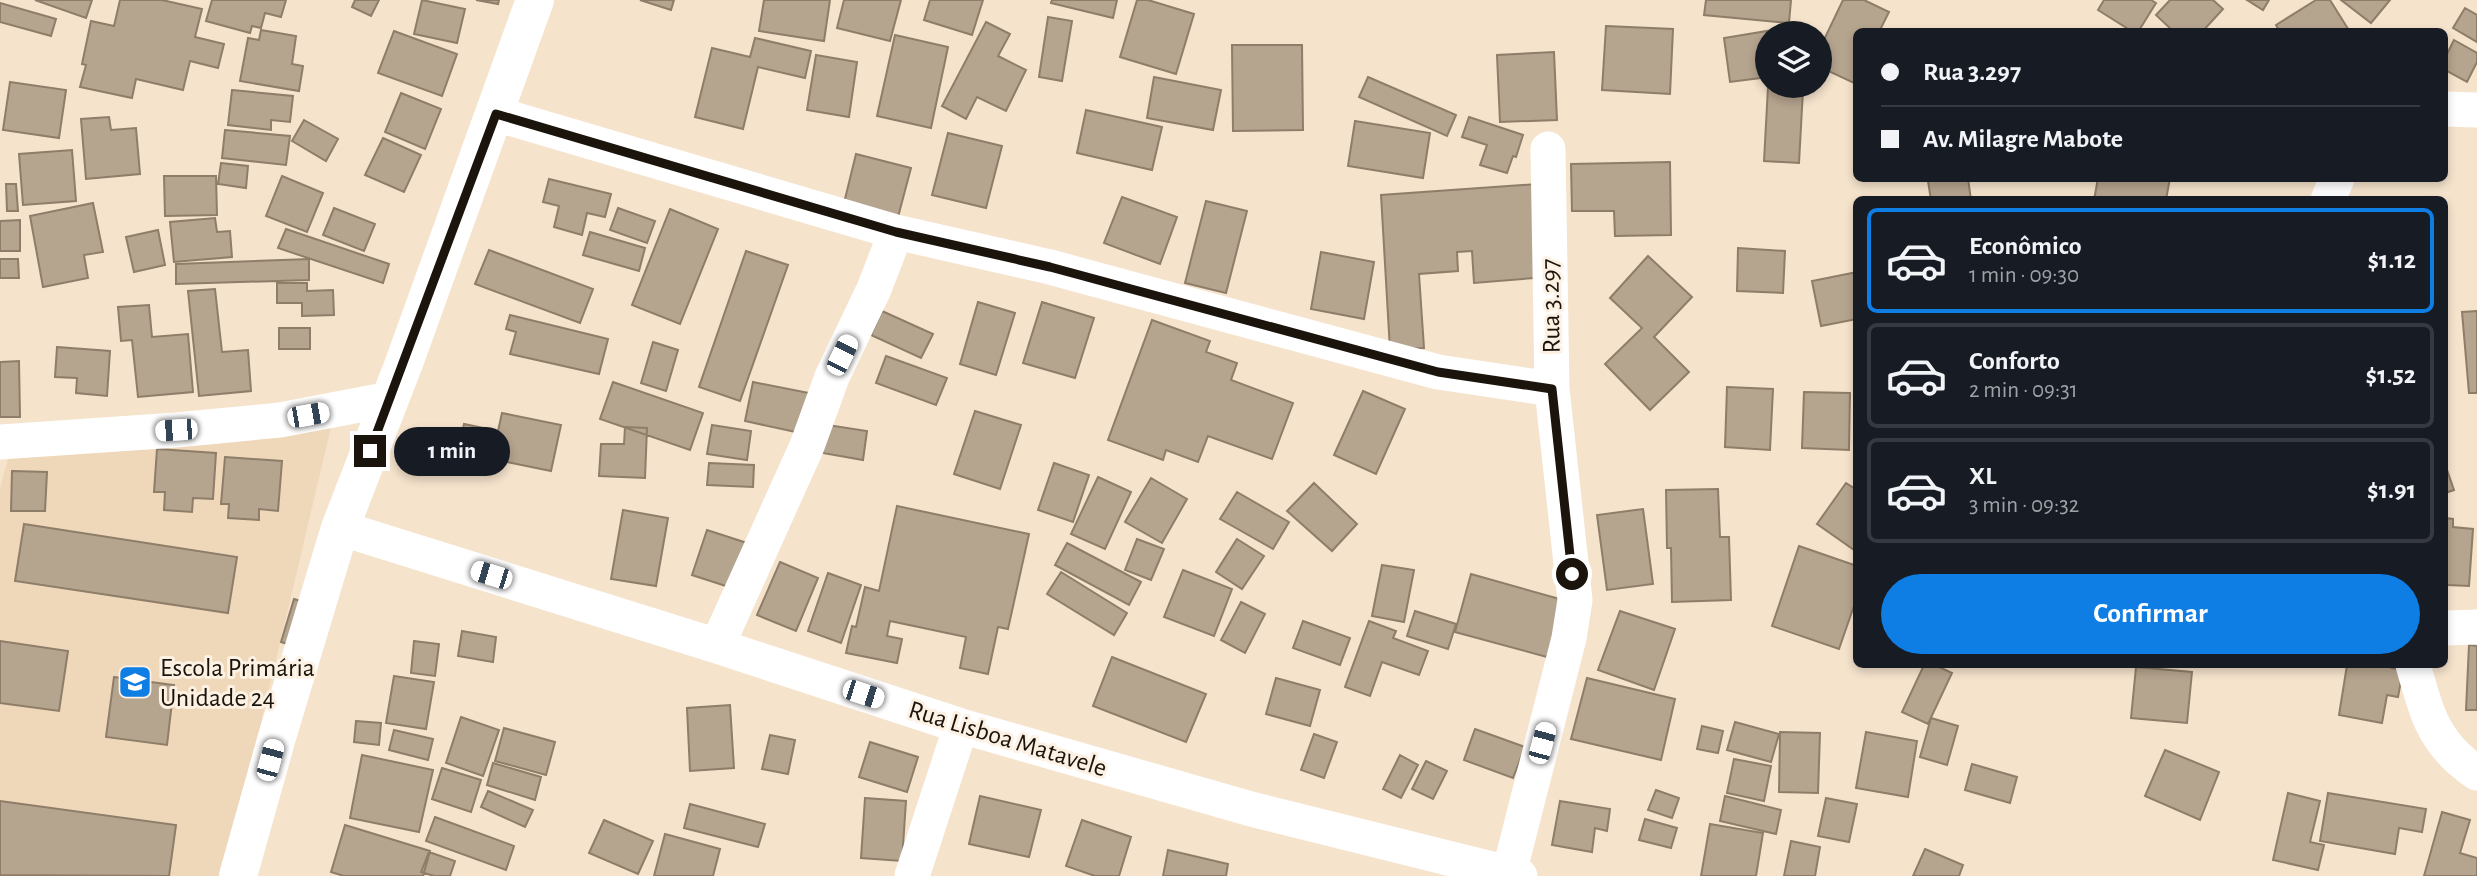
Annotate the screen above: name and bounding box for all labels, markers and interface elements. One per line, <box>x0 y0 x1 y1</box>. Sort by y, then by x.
map controls <box>1755 21 1832 98</box>
button: layers <box>1755 21 1832 98</box>
text: Rua 3.297 <box>1923 59 2021 85</box>
text: Av. Milagre Mabote <box>1923 126 2123 152</box>
icon: car <box>1885 229 1948 292</box>
text: Econômico <box>1969 233 2082 259</box>
text: $1.12 <box>2367 247 2416 273</box>
street label: Rua 3.297 <box>1537 258 1565 354</box>
text: 1 min · 09:30 <box>1969 264 2079 287</box>
car <box>824 332 861 378</box>
icon: car <box>1885 344 1948 407</box>
text: Conforto <box>1969 348 2060 374</box>
text: $1.52 <box>2366 362 2416 388</box>
text: 2 min · 09:31 <box>1969 379 2078 402</box>
car <box>286 401 331 429</box>
car <box>155 418 198 442</box>
callout: 1 min <box>394 426 510 476</box>
route end <box>354 435 386 467</box>
text: 1 min <box>428 440 476 463</box>
icon: car <box>1885 459 1948 522</box>
text: XL <box>1969 463 1996 489</box>
text: $1.91 <box>2367 477 2416 503</box>
text: 3 min · 09:32 <box>1969 494 2079 517</box>
route start <box>1556 558 1588 590</box>
car <box>468 559 515 591</box>
button: Confirmar <box>1881 574 2420 654</box>
place label: Escola Primária Unidade 24 <box>160 655 315 711</box>
school or university icon: Escola Primária Unidade 24 <box>116 663 154 701</box>
car <box>840 678 887 710</box>
street label: Rua Lisboa Matavele <box>905 696 1110 781</box>
car <box>1527 720 1558 766</box>
car <box>255 737 286 783</box>

